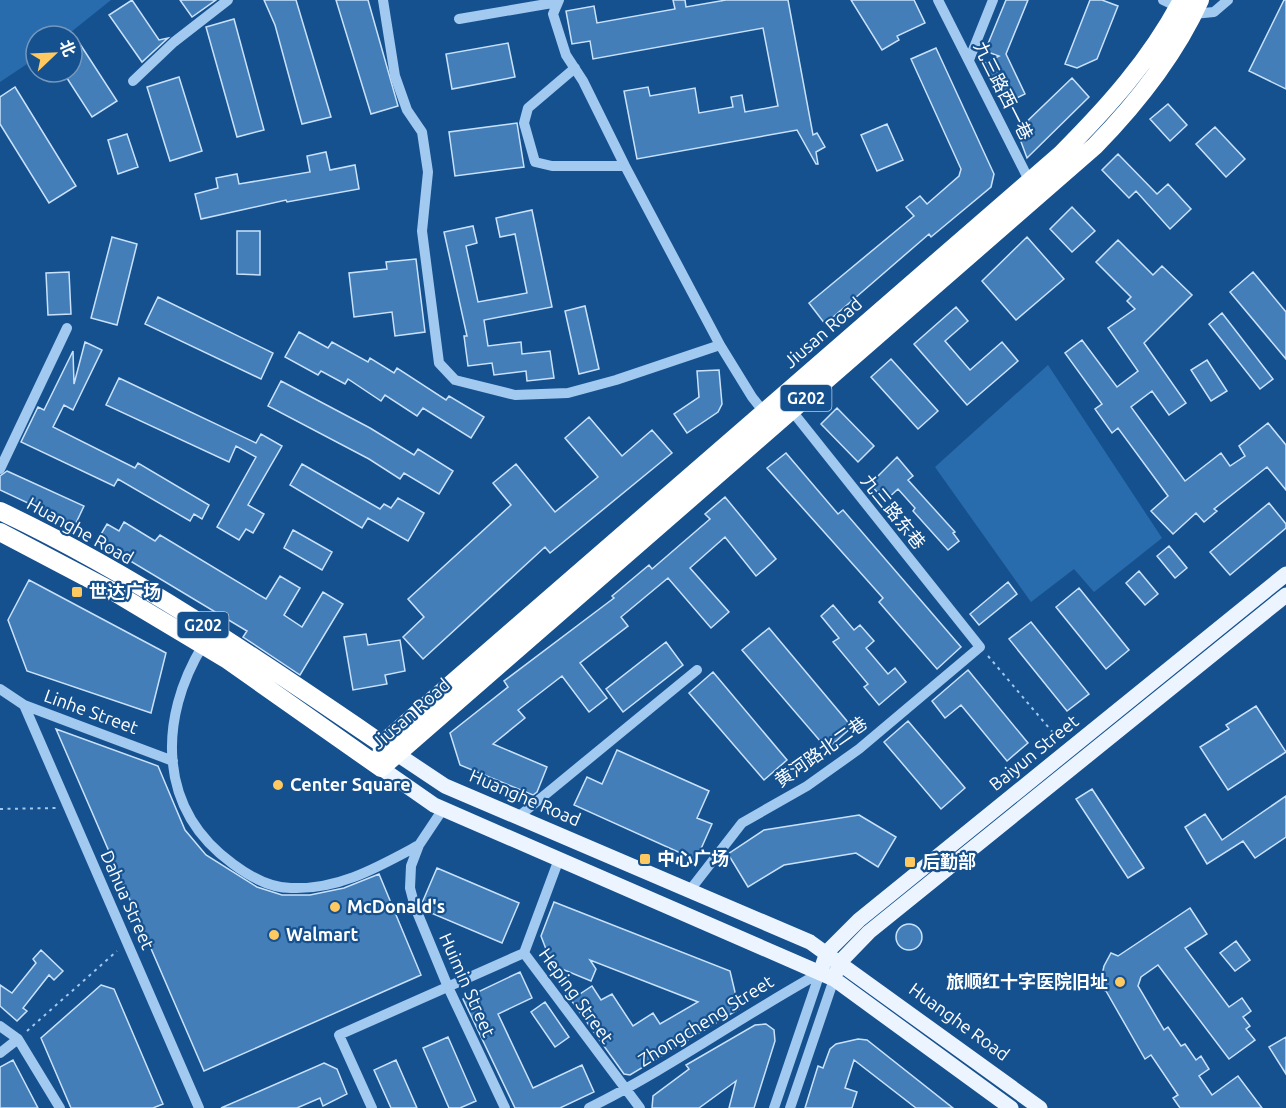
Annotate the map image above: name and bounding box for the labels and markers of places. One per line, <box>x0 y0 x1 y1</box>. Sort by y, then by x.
place label: 世达广场 <box>89 581 161 601</box>
marker: 世达广场 <box>70 585 84 599</box>
place label: Center Square <box>290 774 411 794</box>
marker: Center Square <box>271 778 285 792</box>
place label: 中心广场 <box>657 848 729 868</box>
place label: 后勤部 <box>922 851 976 871</box>
marker: 中心广场 <box>638 852 652 866</box>
marker: 后勤部 <box>903 855 917 869</box>
place label: McDonald's <box>347 896 445 916</box>
marker: McDonald's <box>328 900 342 914</box>
place label: Walmart <box>286 924 358 944</box>
marker: Walmart <box>267 928 281 942</box>
place label: 旅顺红十字医院旧址 <box>946 971 1108 991</box>
marker: 旅顺红十字医院旧址 <box>1113 975 1127 989</box>

